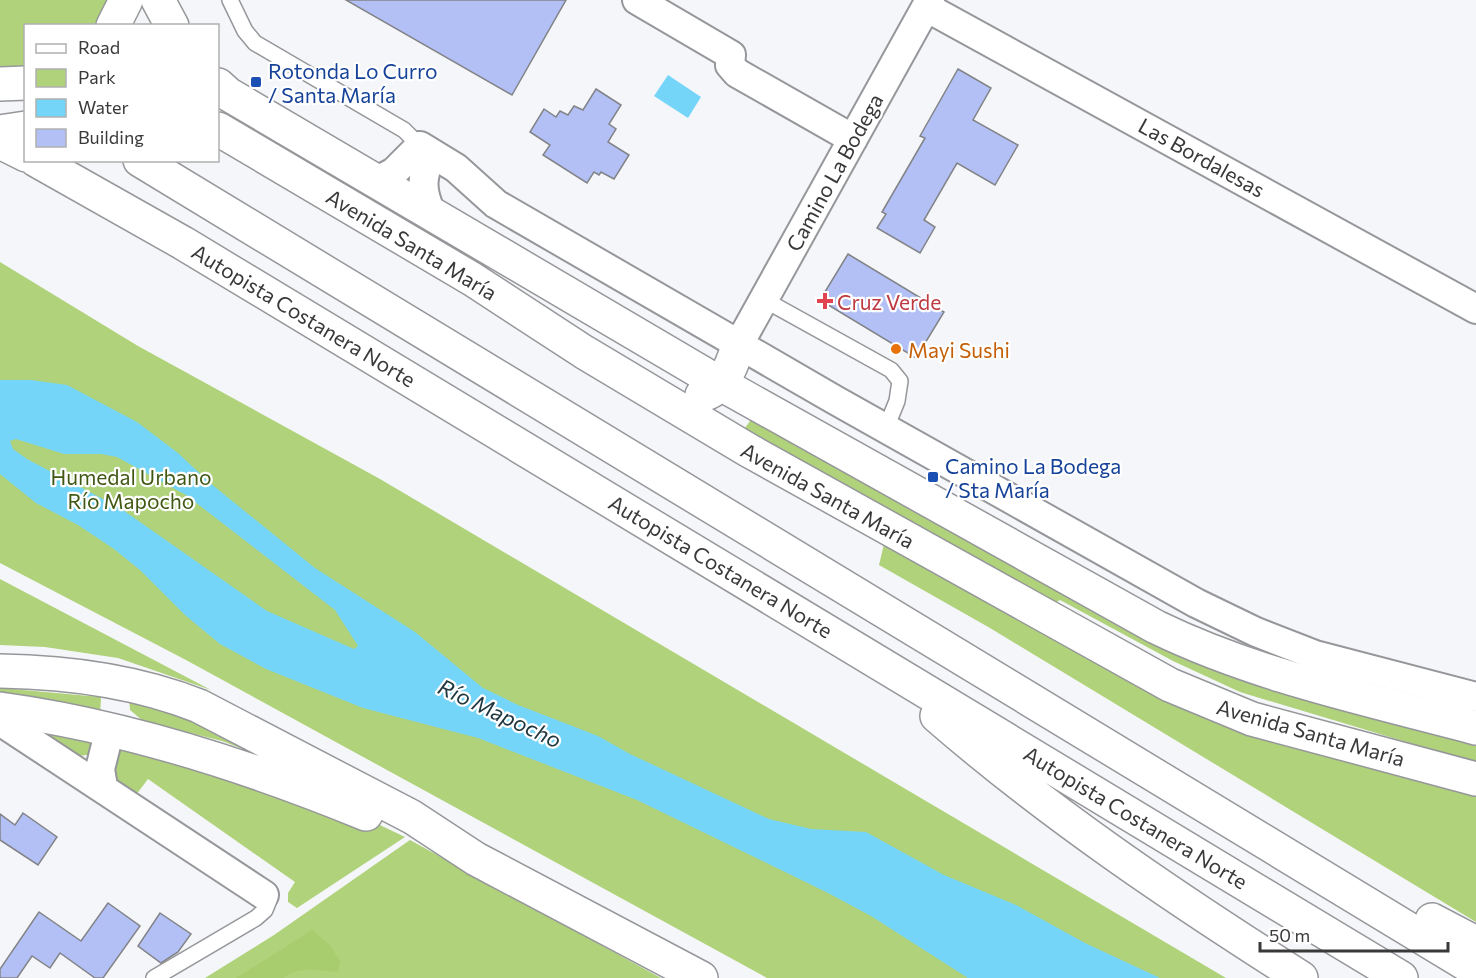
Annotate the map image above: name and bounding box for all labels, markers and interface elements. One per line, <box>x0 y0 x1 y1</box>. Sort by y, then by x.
legend <box>24 24 219 162</box>
text: Road <box>78 36 120 58</box>
place label: Rotonda Lo Curro / Santa María <box>268 58 438 107</box>
text: Park <box>78 66 116 88</box>
marker: Rotonda Lo Curro / Santa María <box>249 75 263 89</box>
street label: Camino La Bodega <box>780 89 888 255</box>
text: Water <box>78 96 129 118</box>
street label: Las Bordalesas <box>1135 112 1269 202</box>
text: Building <box>78 126 144 148</box>
street label: Avenida Santa María <box>322 183 502 305</box>
street label: Autopista Costanera Norte <box>188 238 420 392</box>
place label: Cruz Verde <box>837 289 941 314</box>
marker: Cruz Verde <box>818 294 832 308</box>
place label: Mayi Sushi <box>908 337 1010 362</box>
marker: Mayi Sushi <box>889 342 903 356</box>
street label: Avenida Santa María <box>737 437 919 553</box>
place label: Camino La Bodega / Sta María <box>945 453 1121 502</box>
park label: Humedal Urbano Río Mapocho <box>50 464 212 513</box>
marker: Camino La Bodega / Sta María <box>926 470 940 484</box>
street label: Autopista Costanera Norte <box>605 489 837 643</box>
water label: Río Mapocho <box>434 673 566 753</box>
street label: Avenida Santa María <box>1214 693 1408 771</box>
street label: Autopista Costanera Norte <box>1020 740 1252 894</box>
scale bar <box>1260 915 1448 953</box>
text: 50 m <box>1269 924 1310 946</box>

